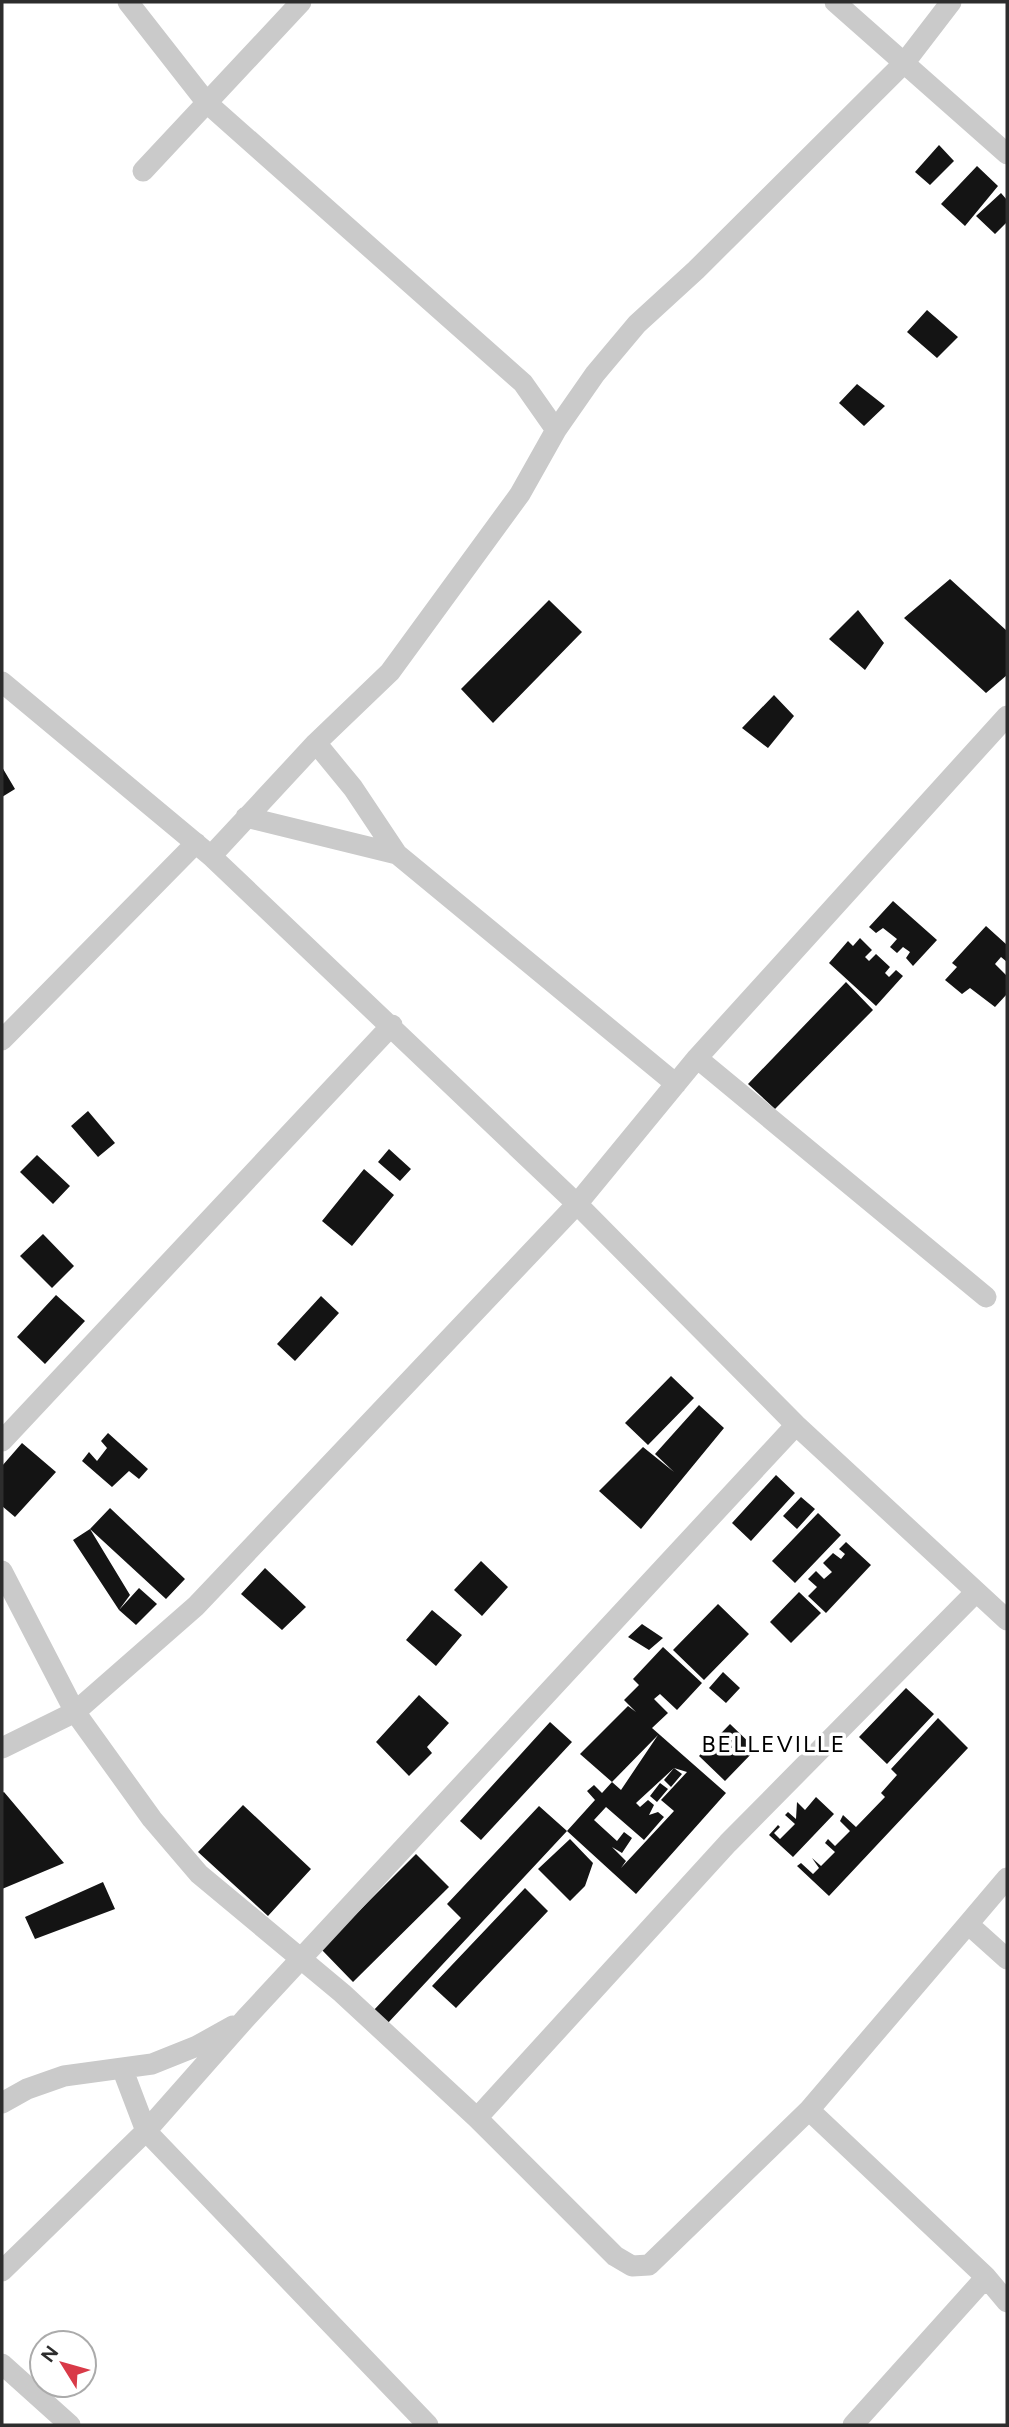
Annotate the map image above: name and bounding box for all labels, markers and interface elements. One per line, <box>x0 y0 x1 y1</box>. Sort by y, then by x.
district label: BELLEVILLE <box>702 1730 846 1758</box>
north arrow <box>28 2329 98 2399</box>
text: N <box>36 2341 63 2367</box>

